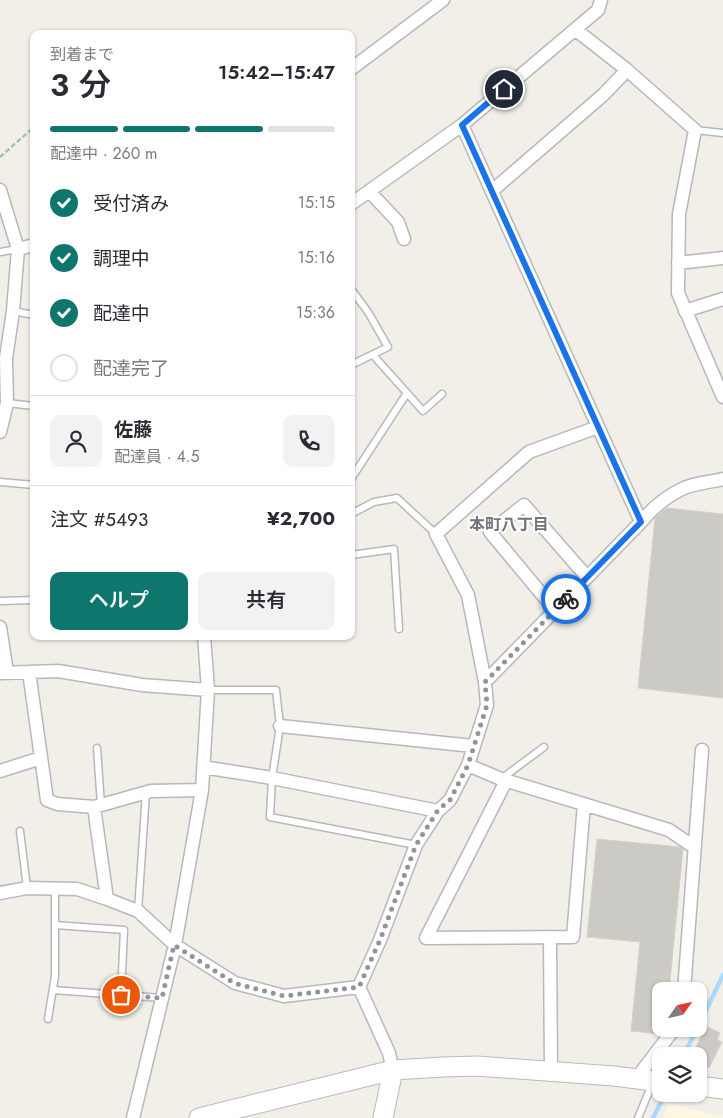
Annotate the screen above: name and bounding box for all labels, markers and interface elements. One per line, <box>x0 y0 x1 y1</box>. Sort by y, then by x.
text: 到着まで <box>50 43 114 66</box>
text: 15:42–15:47 <box>218 59 335 86</box>
text: 3 分 <box>50 62 111 108</box>
pin <box>483 68 525 110</box>
icon: home <box>490 75 518 103</box>
text: 配達中 · 260 m <box>50 142 158 165</box>
icon: check <box>50 189 78 217</box>
text: 受付済み <box>93 190 169 217</box>
text: 15:15 <box>298 191 335 214</box>
icon: check <box>50 244 78 272</box>
text: 調理中 <box>93 245 150 272</box>
text: 15:16 <box>298 246 335 269</box>
icon: check <box>50 299 78 327</box>
text: 配達中 <box>93 300 150 327</box>
text: 15:36 <box>296 301 335 324</box>
text: 配達完了 <box>93 355 169 382</box>
button: person <box>50 415 102 467</box>
button: phone <box>283 415 335 467</box>
text: 佐藤 <box>114 416 152 443</box>
text: 配達員 · 4.5 <box>114 445 200 468</box>
text: ¥2,700 <box>267 505 335 532</box>
text: 注文 #5493 <box>50 506 148 533</box>
district label: 本町八丁目 <box>469 513 549 536</box>
button: ヘルプ <box>50 572 188 630</box>
button: 共有 <box>198 572 335 630</box>
courier <box>541 574 591 624</box>
icon: bike <box>552 585 580 613</box>
pin <box>100 974 142 1016</box>
icon: bag <box>107 981 135 1009</box>
north arrow <box>652 982 708 1038</box>
map controls <box>652 982 707 1102</box>
button: layers <box>652 1047 707 1102</box>

